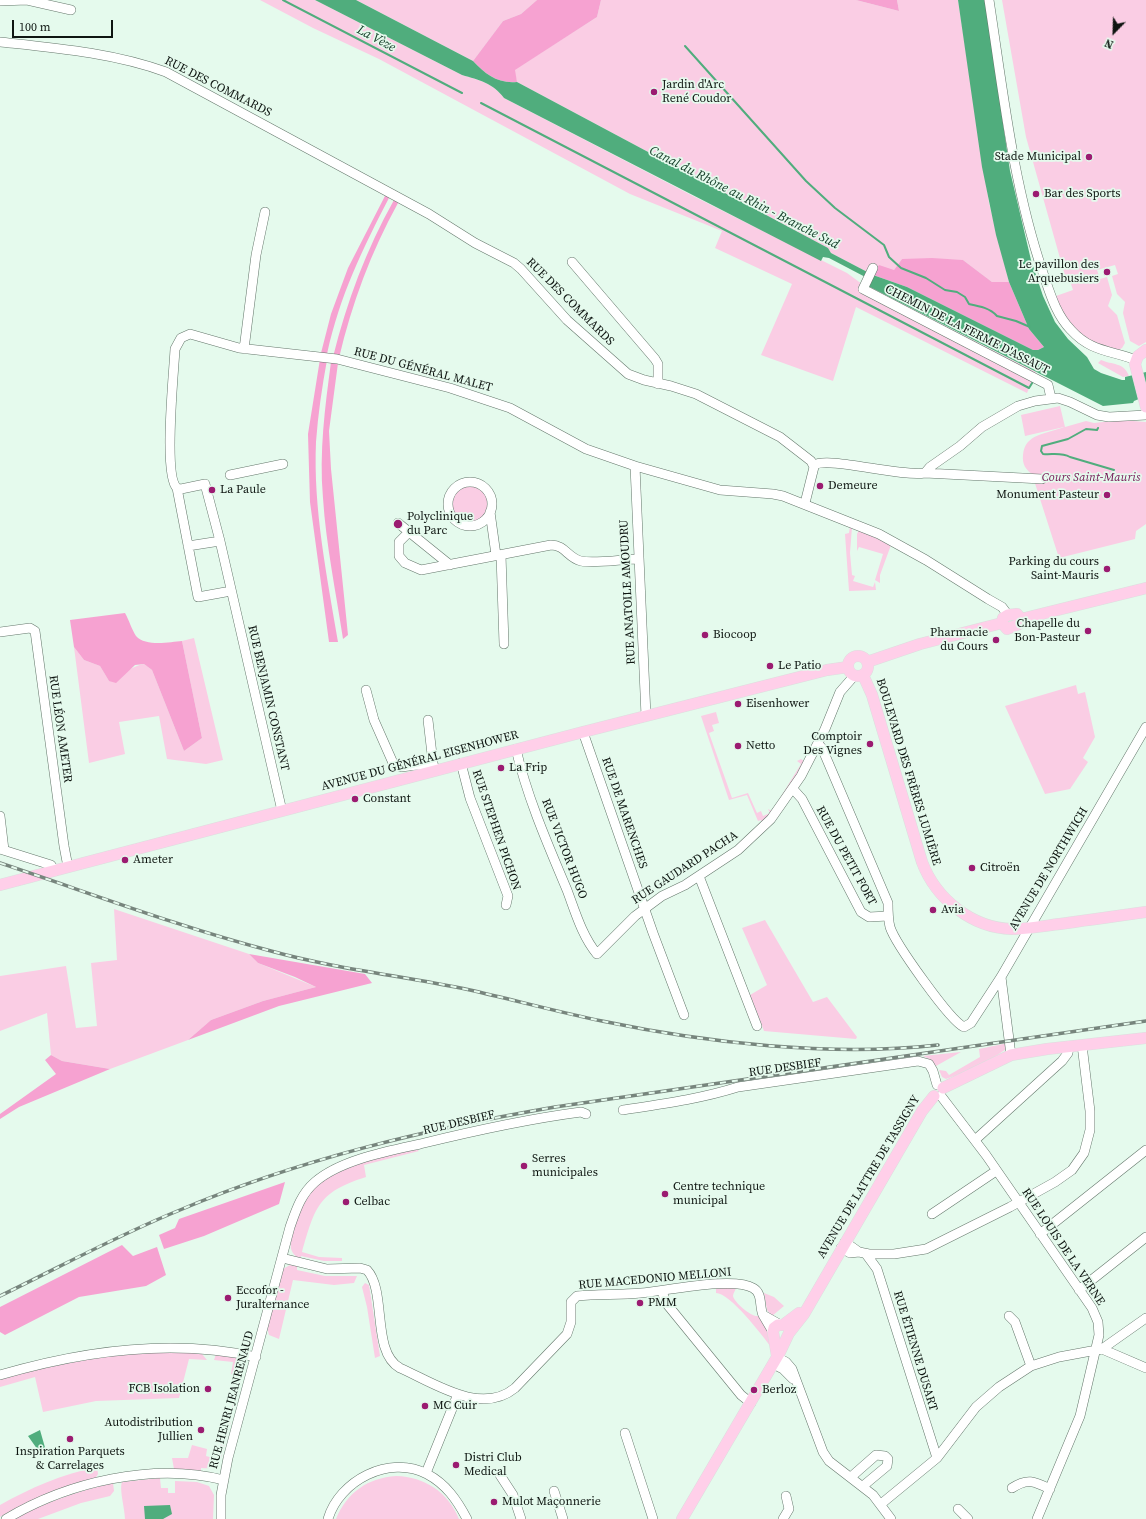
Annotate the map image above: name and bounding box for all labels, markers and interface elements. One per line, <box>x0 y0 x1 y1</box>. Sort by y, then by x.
scale bar <box>14 12 115 38</box>
north arrow <box>1094 12 1134 52</box>
text: 100 m <box>19 19 51 35</box>
water label: La Vèze <box>354 22 398 56</box>
text: N <box>1103 35 1116 52</box>
street label: RUE DES COMMARDS <box>162 54 274 120</box>
place label: Jardin d'Arc René Coudor <box>662 78 731 106</box>
marker: Jardin d'Arc René Coudor <box>649 87 659 97</box>
water label: Canal du Rhône au Rhin - Branche Sud <box>647 143 841 253</box>
place label: Stade Municipal <box>995 150 1081 164</box>
marker: Stade Municipal <box>1084 152 1094 162</box>
place label: Bar des Sports <box>1044 187 1120 201</box>
marker: Bar des Sports <box>1031 189 1041 199</box>
street label: RUE DES COMMARDS <box>523 255 617 349</box>
place label: Le pavillon des Arquebusiers <box>1018 258 1099 286</box>
marker: Le pavillon des Arquebusiers <box>1102 267 1112 277</box>
street label: CHEMIN DE LA FERME D'ASSAUT <box>882 282 1052 378</box>
street label: RUE DU GÉNÉRAL MALET <box>352 345 494 395</box>
park label: Cours Saint-Mauris <box>1042 471 1140 485</box>
place label: Demeure <box>828 479 878 493</box>
marker: Demeure <box>815 481 825 491</box>
place label: La Paule <box>220 483 266 497</box>
marker: La Paule <box>207 485 217 495</box>
place label: Monument Pasteur <box>996 488 1099 502</box>
marker: Monument Pasteur <box>1102 490 1112 500</box>
place label: Polyclinique du Parc <box>407 510 473 538</box>
marker: Polyclinique du Parc <box>392 518 404 530</box>
street label: RUE ANATOILE AMOUDRU <box>617 519 639 665</box>
place label: Parking du cours Saint-Mauris <box>1009 555 1099 583</box>
marker: Parking du cours Saint-Mauris <box>1102 564 1112 574</box>
place label: Chapelle du Bon-Pasteur <box>1014 617 1080 645</box>
street label: RUE BENJAMIN CONSTANT <box>244 624 292 772</box>
place label: Pharmacie du Cours <box>930 626 988 654</box>
marker: Chapelle du Bon-Pasteur <box>1083 626 1093 636</box>
place label: Biocoop <box>713 628 757 642</box>
marker: Biocoop <box>700 630 710 640</box>
marker: Pharmacie du Cours <box>991 635 1001 645</box>
place label: Le Patio <box>778 659 821 673</box>
marker: Le Patio <box>765 661 775 671</box>
street label: RUE LÉON AMETER <box>45 674 75 784</box>
street label: BOULEVARD DES FRÈRES LUMIÈRE <box>873 677 943 867</box>
place label: Eisenhower <box>746 697 809 711</box>
marker: Eisenhower <box>733 699 743 709</box>
street label: AVENUE DU GÉNÉRAL EISENHOWER <box>320 728 520 794</box>
place label: Comptoir Des Vignes <box>803 730 862 758</box>
place label: Netto <box>746 739 775 753</box>
marker: Comptoir Des Vignes <box>865 739 875 749</box>
marker: Netto <box>733 741 743 751</box>
street label: RUE DE MARENCHES <box>598 755 650 871</box>
place label: La Frip <box>509 761 547 775</box>
marker: La Frip <box>496 763 506 773</box>
street label: RUE STEPHEN PICHON <box>469 768 523 892</box>
place label: Constant <box>363 792 411 806</box>
marker: Constant <box>350 794 360 804</box>
street label: RUE VICTOR HUGO <box>538 797 590 901</box>
street label: RUE DU PETIT FORT <box>813 804 879 908</box>
street label: AVENUE DE NORTHWICH <box>1007 805 1091 933</box>
street label: RUE GAUDARD PACHA <box>629 828 741 908</box>
place label: Ameter <box>133 853 173 867</box>
marker: Ameter <box>120 855 130 865</box>
place label: Citroën <box>980 861 1020 875</box>
marker: Citroën <box>967 863 977 873</box>
place label: Avia <box>941 903 964 917</box>
marker: Avia <box>928 905 938 915</box>
street label: RUE DESBIEF <box>748 1056 822 1080</box>
street label: AVENUE DE LATTRE DE TASSIGNY <box>815 1093 923 1261</box>
street label: RUE DESBIEF <box>422 1108 496 1138</box>
place label: Serres municipales <box>532 1152 598 1180</box>
marker: Serres municipales <box>519 1161 529 1171</box>
place label: Centre technique municipal <box>673 1180 765 1208</box>
street label: RUE LOUIS DE LA VERNE <box>1018 1186 1108 1308</box>
marker: Centre technique municipal <box>660 1189 670 1199</box>
place label: Celbac <box>354 1195 390 1209</box>
marker: Celbac <box>341 1197 351 1207</box>
street label: RUE MACEDONIO MELLONI <box>578 1265 732 1293</box>
place label: Eccofor - Juralternance <box>236 1284 309 1312</box>
street label: RUE ÉTIENNE DUSART <box>890 1289 940 1413</box>
marker: Eccofor - Juralternance <box>223 1293 233 1303</box>
place label: PMM <box>648 1296 677 1310</box>
marker: PMM <box>635 1298 645 1308</box>
street label: RUE HENRI JEANRENAUD <box>207 1329 257 1471</box>
place label: FCB Isolation <box>128 1382 200 1396</box>
place label: Berloz <box>762 1383 796 1397</box>
marker: FCB Isolation <box>203 1384 213 1394</box>
marker: Berloz <box>749 1385 759 1395</box>
place label: MC Cuir <box>433 1399 477 1413</box>
marker: MC Cuir <box>420 1401 430 1411</box>
place label: Autodistribution Jullien <box>105 1416 193 1444</box>
marker: Autodistribution Jullien <box>196 1425 206 1435</box>
marker: Inspiration Parquets & Carrelages <box>65 1434 75 1444</box>
place label: Inspiration Parquets & Carrelages <box>15 1445 125 1473</box>
place label: Distri Club Medical <box>464 1451 522 1479</box>
marker: Distri Club Medical <box>451 1460 461 1470</box>
place label: Mulot Maçonnerie <box>502 1495 601 1509</box>
marker: Mulot Maçonnerie <box>489 1497 499 1507</box>

